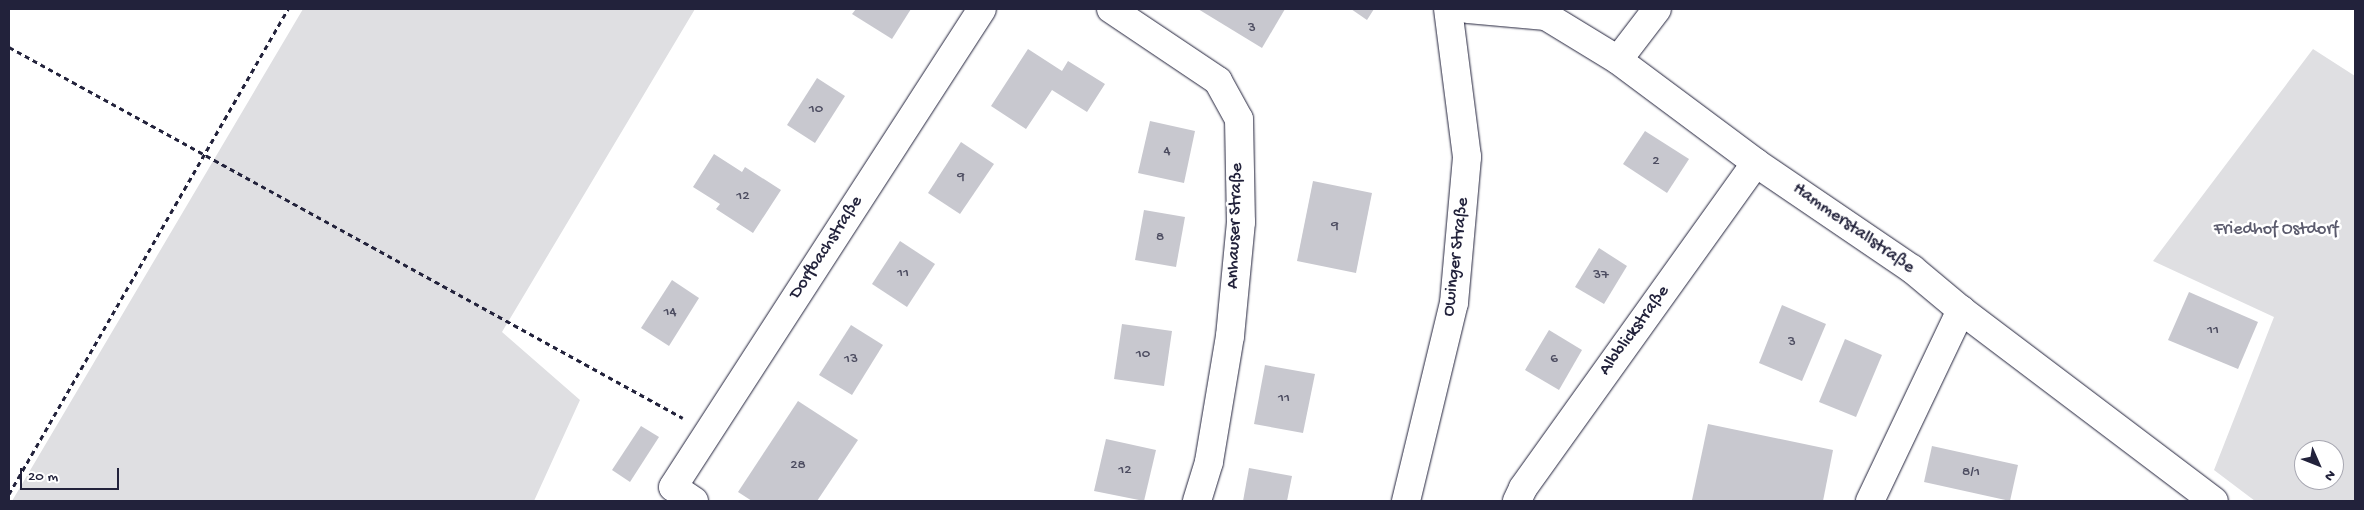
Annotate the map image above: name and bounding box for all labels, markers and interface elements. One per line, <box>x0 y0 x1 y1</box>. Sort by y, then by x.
house number: 3 <box>1248 20 1256 38</box>
house number: 10 <box>809 101 823 119</box>
house number: 4 <box>1163 143 1171 161</box>
house number: 2 <box>1652 153 1660 171</box>
street label: Anhauser Straße <box>1223 163 1249 289</box>
house number: 9 <box>957 169 965 187</box>
street label: Hammerstallstraße <box>1788 179 1918 279</box>
house number: 12 <box>736 188 750 206</box>
street label: Dorfbachstraße <box>786 192 868 304</box>
street label: Owinger Straße <box>1439 196 1475 318</box>
house number: 9 <box>1331 218 1339 236</box>
park label: Friedhof Ostdorf <box>2214 219 2338 241</box>
house number: 8 <box>1156 229 1164 247</box>
house number: 11 <box>897 265 909 283</box>
house number: 37 <box>1593 267 1609 285</box>
street label: Albblickstraße <box>1595 282 1675 380</box>
house number: 14 <box>663 304 677 322</box>
house number: 11 <box>2207 322 2219 340</box>
house number: 3 <box>1788 334 1796 352</box>
house number: 10 <box>1136 346 1150 364</box>
house number: 13 <box>844 351 858 369</box>
house number: 6 <box>1550 351 1558 369</box>
house number: 11 <box>1278 390 1290 408</box>
north arrow <box>2294 440 2344 490</box>
house number: 28 <box>790 457 806 475</box>
scale bar <box>22 458 121 490</box>
house number: 12 <box>1118 462 1132 480</box>
house number: 8/1 <box>1962 464 1980 482</box>
text: N <box>2320 466 2339 484</box>
text: 20 m <box>28 468 58 486</box>

